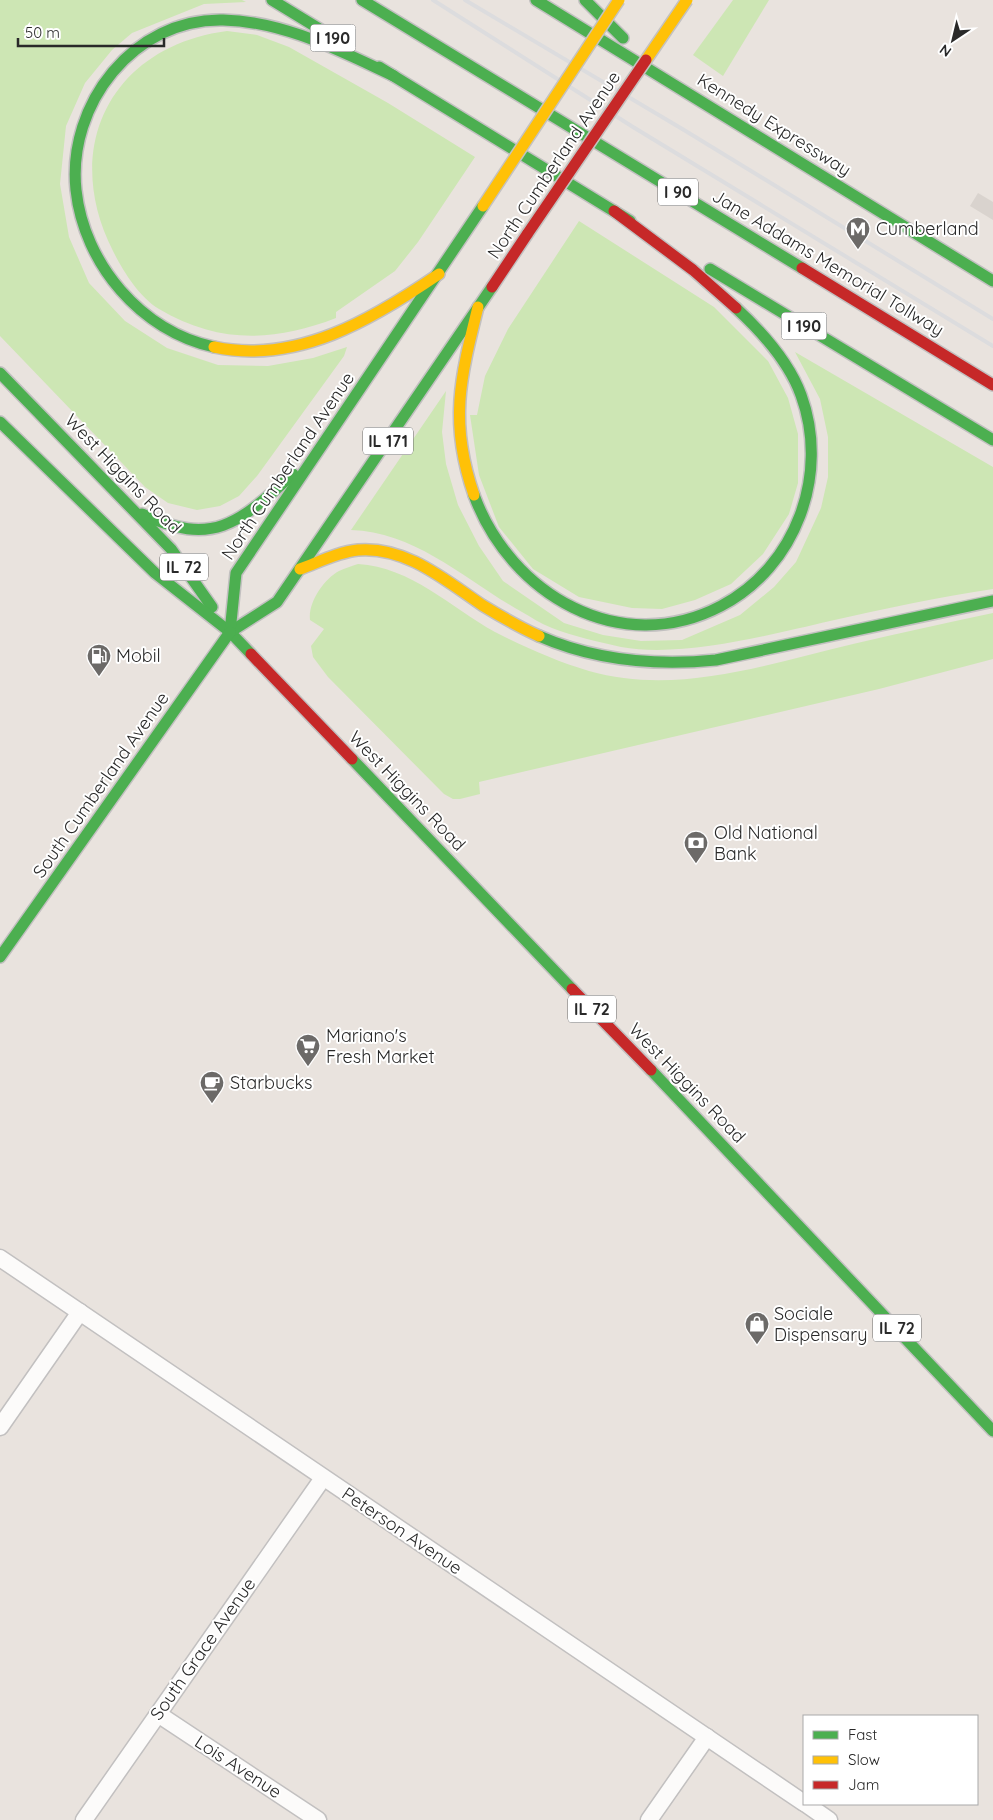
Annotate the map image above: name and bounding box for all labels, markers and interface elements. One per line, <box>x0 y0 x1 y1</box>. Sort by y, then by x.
scale bar <box>18 15 164 47</box>
north arrow <box>928 15 978 65</box>
text: 50 m <box>25 23 60 42</box>
road number: I 190 <box>310 24 356 52</box>
text: N <box>936 40 955 61</box>
street label: North Cumberland Avenue <box>482 67 625 263</box>
street label: Kennedy Expressway <box>693 68 855 181</box>
road number: I 90 <box>658 178 698 206</box>
street label: Jane Addams Memorial Tollway <box>708 184 948 341</box>
metro station icon: Cumberland <box>845 216 871 250</box>
place label: Cumberland <box>876 217 979 240</box>
road number: I 190 <box>782 312 826 340</box>
street label: North Cumberland Avenue <box>216 368 359 564</box>
street label: West Higgins Road <box>60 409 187 539</box>
road number: IL 171 <box>363 428 413 454</box>
road number: IL 72 <box>160 554 208 580</box>
fuel station icon: Mobil <box>86 643 112 677</box>
place label: Mobil <box>116 644 161 667</box>
street label: South Cumberland Avenue <box>28 687 174 882</box>
street label: West Higgins Road <box>344 726 471 856</box>
place label: Old National Bank <box>714 821 818 865</box>
bank icon: Old National Bank <box>683 830 709 864</box>
road number: IL 72 <box>568 996 616 1022</box>
street label: West Higgins Road <box>624 1018 751 1148</box>
place label: Mariano's Fresh Market <box>326 1024 435 1068</box>
supermarket icon: Mariano's Fresh Market <box>295 1033 321 1067</box>
cafe icon: Starbucks <box>199 1070 225 1104</box>
place label: Starbucks <box>230 1071 313 1094</box>
place label: Sociale Dispensary <box>774 1302 867 1346</box>
shop icon: Sociale Dispensary <box>744 1311 770 1345</box>
road number: IL 72 <box>873 1315 921 1342</box>
street label: Peterson Avenue <box>338 1482 467 1579</box>
street label: South Grace Avenue <box>145 1573 260 1724</box>
legend <box>803 1715 978 1805</box>
text: Fast <box>848 1725 877 1744</box>
street label: Lois Avenue <box>190 1730 286 1803</box>
text: Slow <box>848 1750 880 1769</box>
text: Jam <box>848 1775 879 1794</box>

